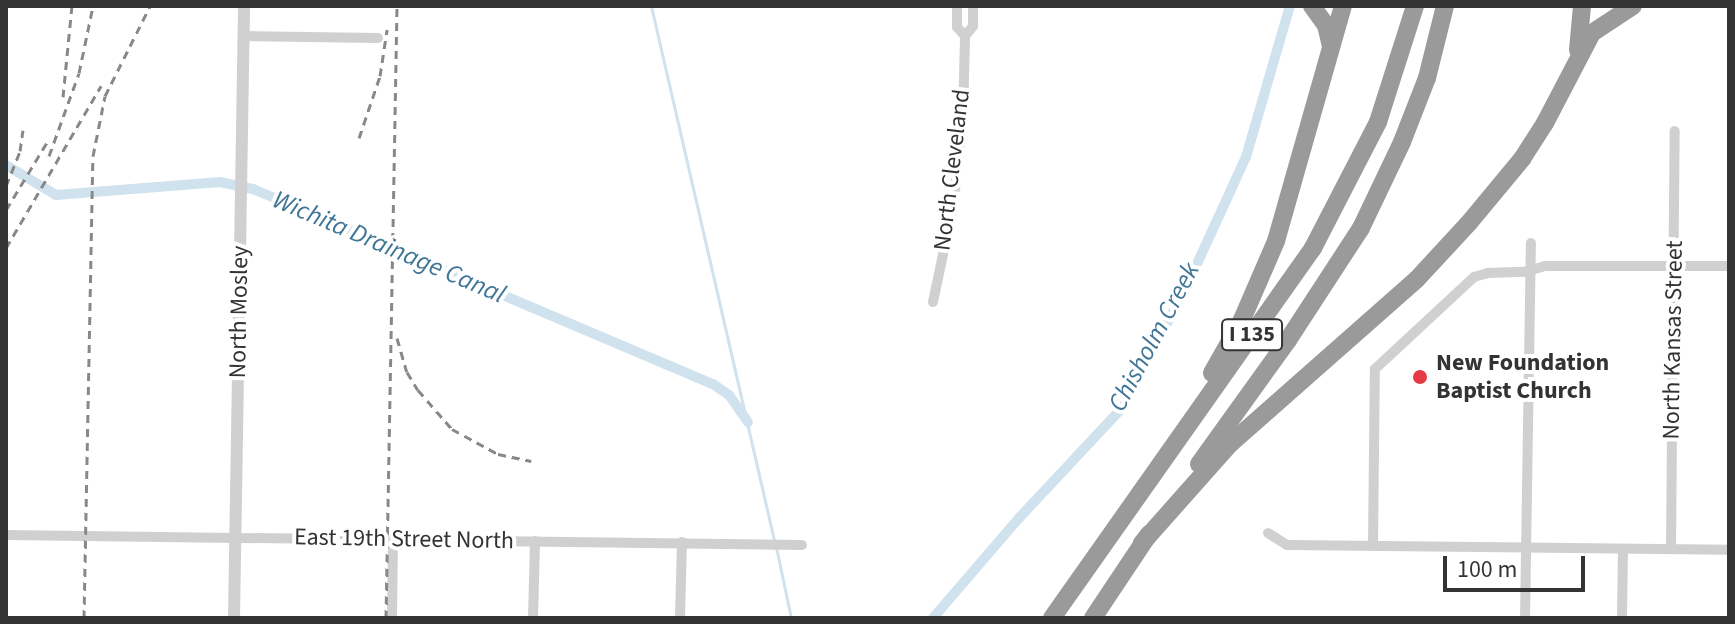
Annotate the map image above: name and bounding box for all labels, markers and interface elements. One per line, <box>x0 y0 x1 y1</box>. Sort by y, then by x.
street label: North Cleveland <box>928 88 976 252</box>
water label: Wichita Drainage Canal <box>268 184 510 310</box>
street label: North Kansas Street <box>1657 240 1689 440</box>
street label: North Mosley <box>223 245 255 379</box>
water label: Chisholm Creek <box>1102 257 1206 417</box>
road number: I 135 <box>1220 317 1284 353</box>
place label: New Foundation Baptist Church <box>1436 349 1609 405</box>
marker: New Foundation Baptist Church <box>1411 368 1429 386</box>
street label: East 19th Street North <box>294 523 514 555</box>
scale bar <box>1447 540 1589 590</box>
text: 100 m <box>1457 552 1517 587</box>

